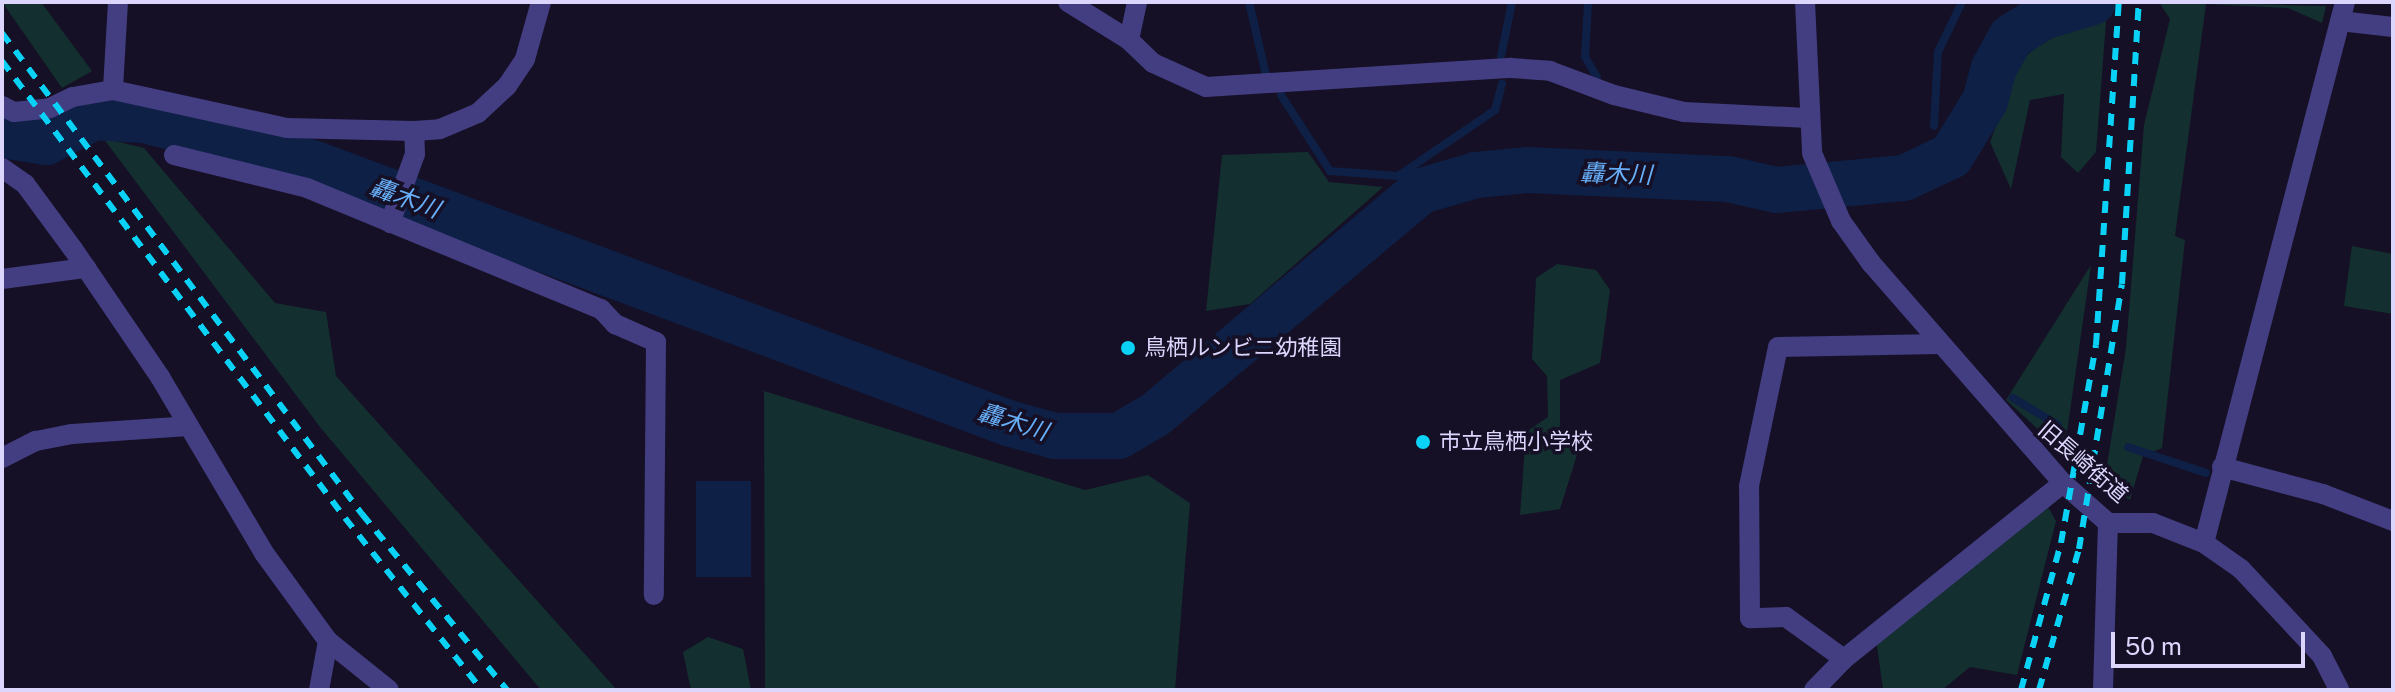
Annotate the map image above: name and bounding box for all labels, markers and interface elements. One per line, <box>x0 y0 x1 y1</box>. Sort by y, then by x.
water label: 轟木川 <box>1580 158 1652 190</box>
water label: 轟木川 <box>366 172 444 224</box>
place label: 鳥栖ルンビニ幼稚園 <box>1144 335 1342 361</box>
marker: 鳥栖ルンビニ幼稚園 <box>1119 339 1137 357</box>
water label: 轟木川 <box>974 398 1052 446</box>
street label: 旧長崎街道 <box>2033 416 2133 508</box>
place label: 市立鳥栖小学校 <box>1439 429 1593 455</box>
marker: 市立鳥栖小学校 <box>1414 433 1432 451</box>
scale bar <box>2115 616 2309 666</box>
text: 50 m <box>2125 632 2182 660</box>

